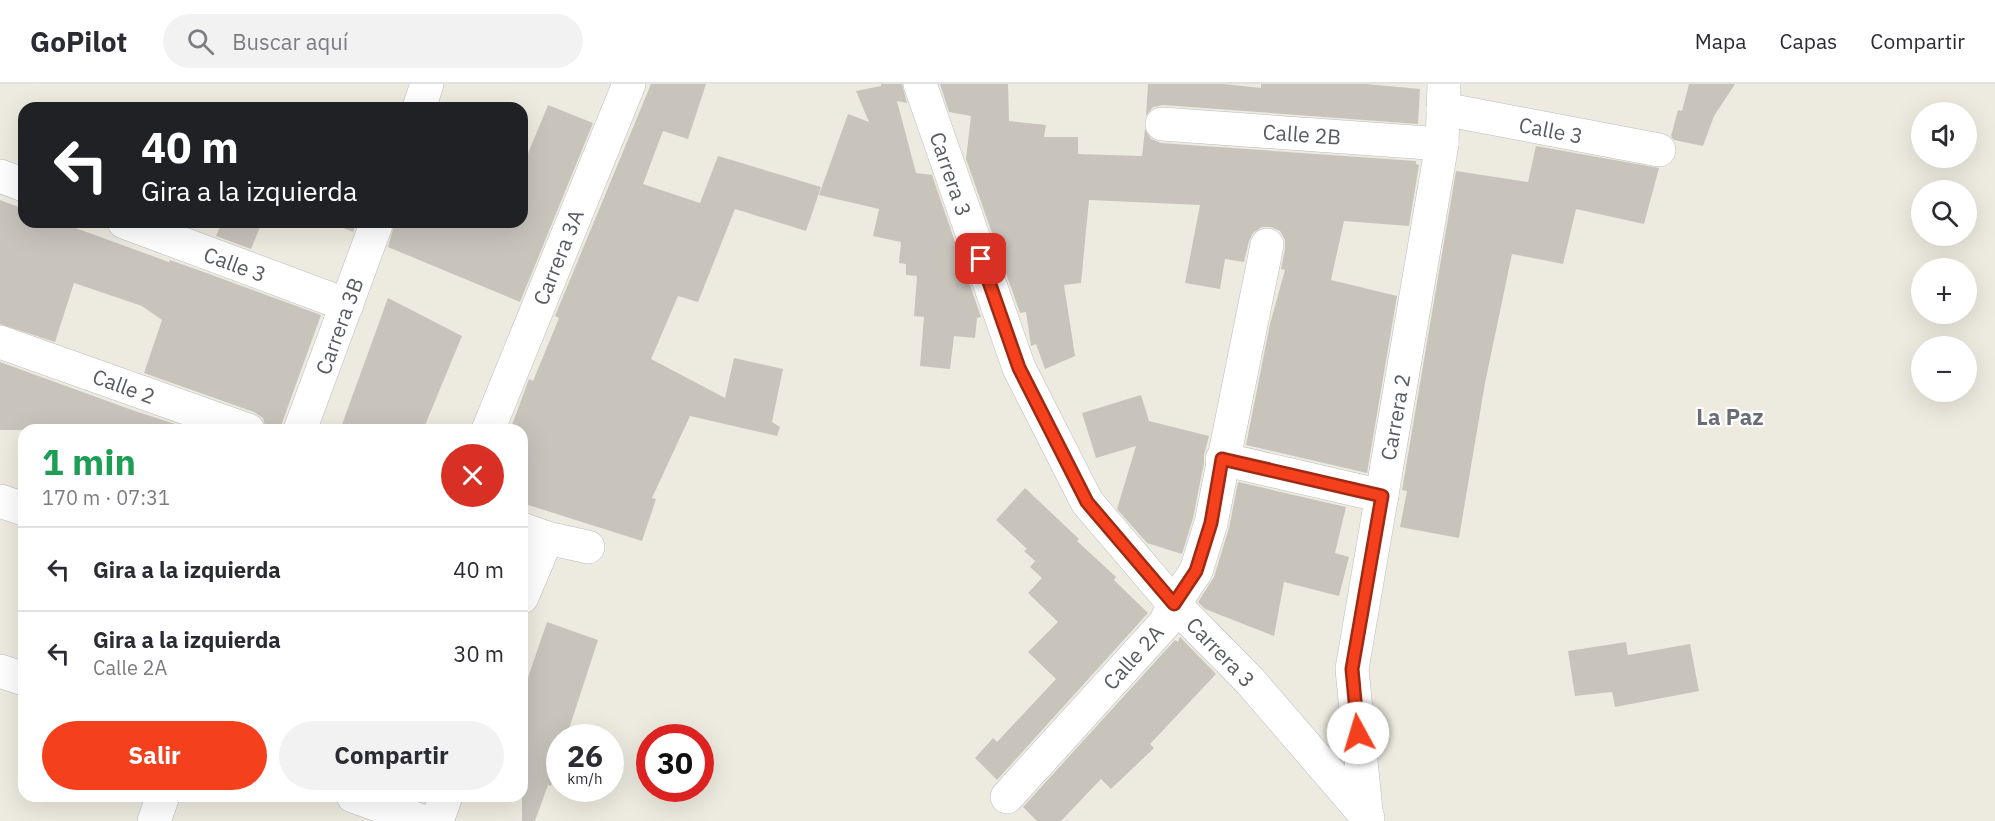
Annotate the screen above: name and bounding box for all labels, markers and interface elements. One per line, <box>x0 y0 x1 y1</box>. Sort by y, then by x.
search box <box>163 14 583 68</box>
text: GoPilot <box>30 23 127 60</box>
icon: search <box>184 25 217 58</box>
text: Buscar aquí <box>232 27 348 56</box>
text: Mapa <box>1695 27 1746 55</box>
text: Capas <box>1779 27 1837 55</box>
text: Compartir <box>1870 27 1965 55</box>
map controls <box>1911 102 1977 402</box>
button: sound <box>1911 102 1977 168</box>
street label: Calle 3 <box>1517 110 1585 150</box>
street label: Calle 2B <box>1262 117 1342 151</box>
text: 40 m <box>141 120 239 175</box>
icon: left <box>42 126 120 204</box>
street label: Carrera 3 <box>924 128 978 220</box>
text: Gira a la izquierda <box>141 173 357 208</box>
button: search <box>1911 180 1977 246</box>
street label: Carrera 3A <box>526 205 590 309</box>
pin <box>955 233 1006 284</box>
street label: Calle 3 <box>200 240 270 288</box>
icon: arrive <box>964 242 997 275</box>
button: + <box>1911 258 1977 324</box>
street label: Carrera 3B <box>309 274 369 378</box>
button: − <box>1911 336 1977 402</box>
street label: Calle 2 <box>89 362 159 410</box>
street label: Carrera 2 <box>1374 371 1416 463</box>
district label: La Paz <box>1696 402 1764 431</box>
text: 1 min <box>42 438 136 485</box>
button: close <box>441 444 504 507</box>
text: 170 m · 07:31 <box>42 484 170 511</box>
icon: left <box>42 553 75 586</box>
text: Gira a la izquierda <box>93 555 281 584</box>
text: 40 m <box>453 555 504 584</box>
street label: Carrera 3 <box>1181 611 1261 693</box>
street label: Calle 2A <box>1096 619 1170 695</box>
text: Gira a la izquierda <box>93 625 281 654</box>
icon: left <box>42 637 75 670</box>
text: 30 m <box>453 639 504 668</box>
text: Calle 2A <box>93 654 167 681</box>
position arrow <box>1326 701 1390 765</box>
button: Salir <box>42 721 267 790</box>
button: Compartir <box>279 721 504 790</box>
speed limit sign: 30 <box>636 724 714 802</box>
text: 26 <box>567 736 603 775</box>
text: km/h <box>567 769 603 788</box>

